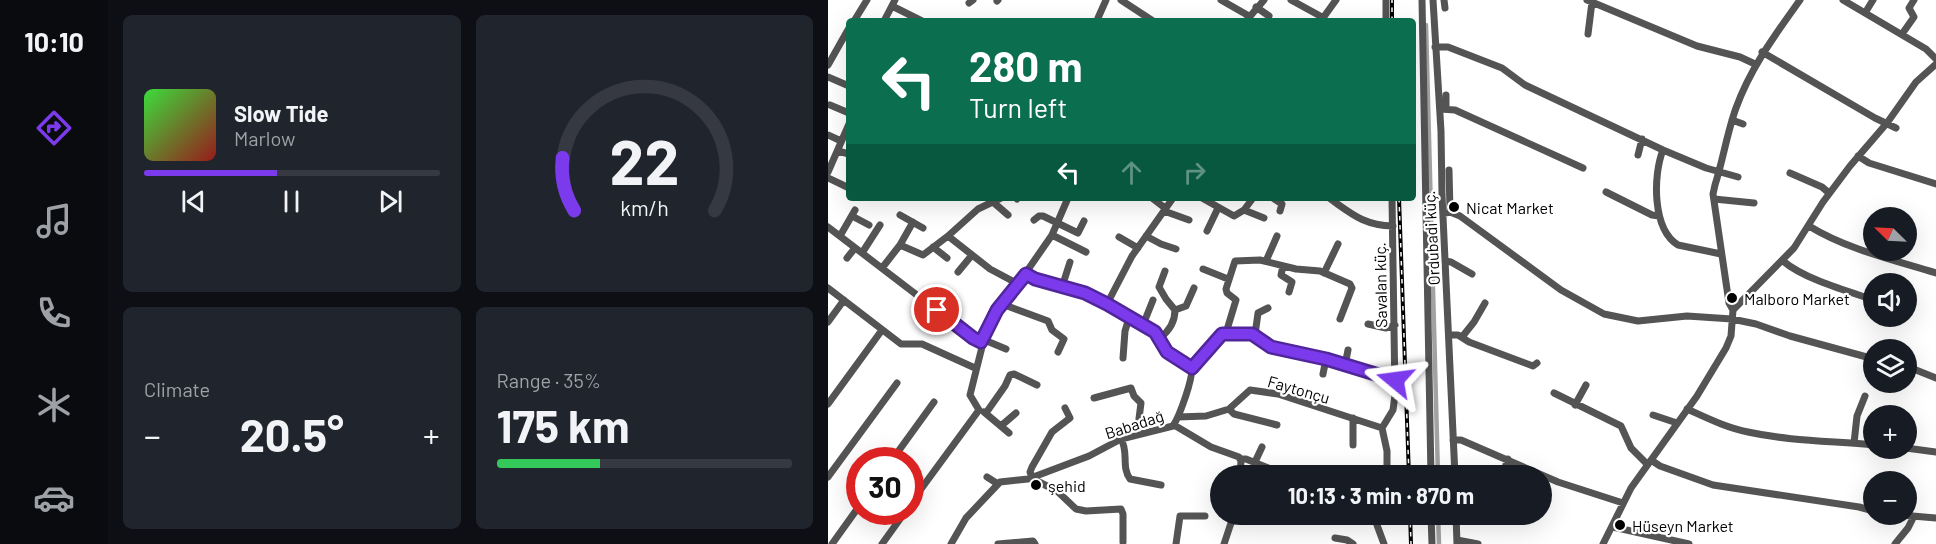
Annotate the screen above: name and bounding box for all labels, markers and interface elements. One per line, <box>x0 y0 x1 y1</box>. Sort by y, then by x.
text: 10:10 <box>24 25 84 57</box>
text: 280 m <box>969 40 1083 90</box>
icon: left <box>870 42 948 120</box>
text: Turn left <box>969 91 1067 123</box>
text: Slow Tide <box>234 100 329 126</box>
icon: directions <box>33 107 75 149</box>
text: 22 <box>609 123 679 197</box>
text: Marlow <box>234 126 295 150</box>
icon: left <box>1052 156 1085 189</box>
icon: ahead <box>1115 156 1148 189</box>
icon: right <box>1178 156 1211 189</box>
icon: previous <box>177 185 210 218</box>
icon: pause <box>275 185 308 218</box>
icon: next <box>374 185 407 218</box>
street label: Ordubadi küç. <box>1419 190 1443 286</box>
text: km/h <box>620 195 669 220</box>
place label: Nicat Market <box>1466 198 1554 217</box>
icon: music <box>33 200 75 242</box>
marker: Nicat Market <box>1447 200 1461 214</box>
north arrow <box>1863 207 1917 261</box>
map controls <box>1863 207 1917 525</box>
street label: Savalan küç. <box>1370 242 1390 328</box>
button: sound <box>1863 273 1917 327</box>
pin <box>911 284 962 335</box>
place label: Malboro Market <box>1744 289 1850 308</box>
marker: Malboro Market <box>1725 291 1739 305</box>
icon: phone <box>33 292 75 334</box>
icon: arrive <box>920 293 953 326</box>
button: layers <box>1863 339 1917 393</box>
position arrow <box>1363 348 1427 412</box>
text: Range · 35% <box>497 368 601 392</box>
street label: Faytonçu <box>1266 371 1332 407</box>
text: Climate <box>144 377 210 401</box>
icon: climate <box>33 384 75 426</box>
text: 175 km <box>497 398 630 452</box>
button: + <box>1863 405 1917 459</box>
street label: Babadağ <box>1102 406 1166 442</box>
text: 20.5° <box>240 407 344 461</box>
text: − <box>144 415 161 455</box>
text: + <box>423 415 440 455</box>
speed limit sign: 30 <box>846 447 924 525</box>
button: − <box>1863 471 1917 525</box>
place label: şehid <box>1048 476 1086 495</box>
icon: car <box>33 477 75 519</box>
marker: şehid <box>1029 478 1043 492</box>
text: 10:13 · 3 min · 870 m <box>1288 482 1474 508</box>
place label: Hüseyn Market <box>1632 516 1734 535</box>
marker: Hüseyn Market <box>1613 518 1627 532</box>

